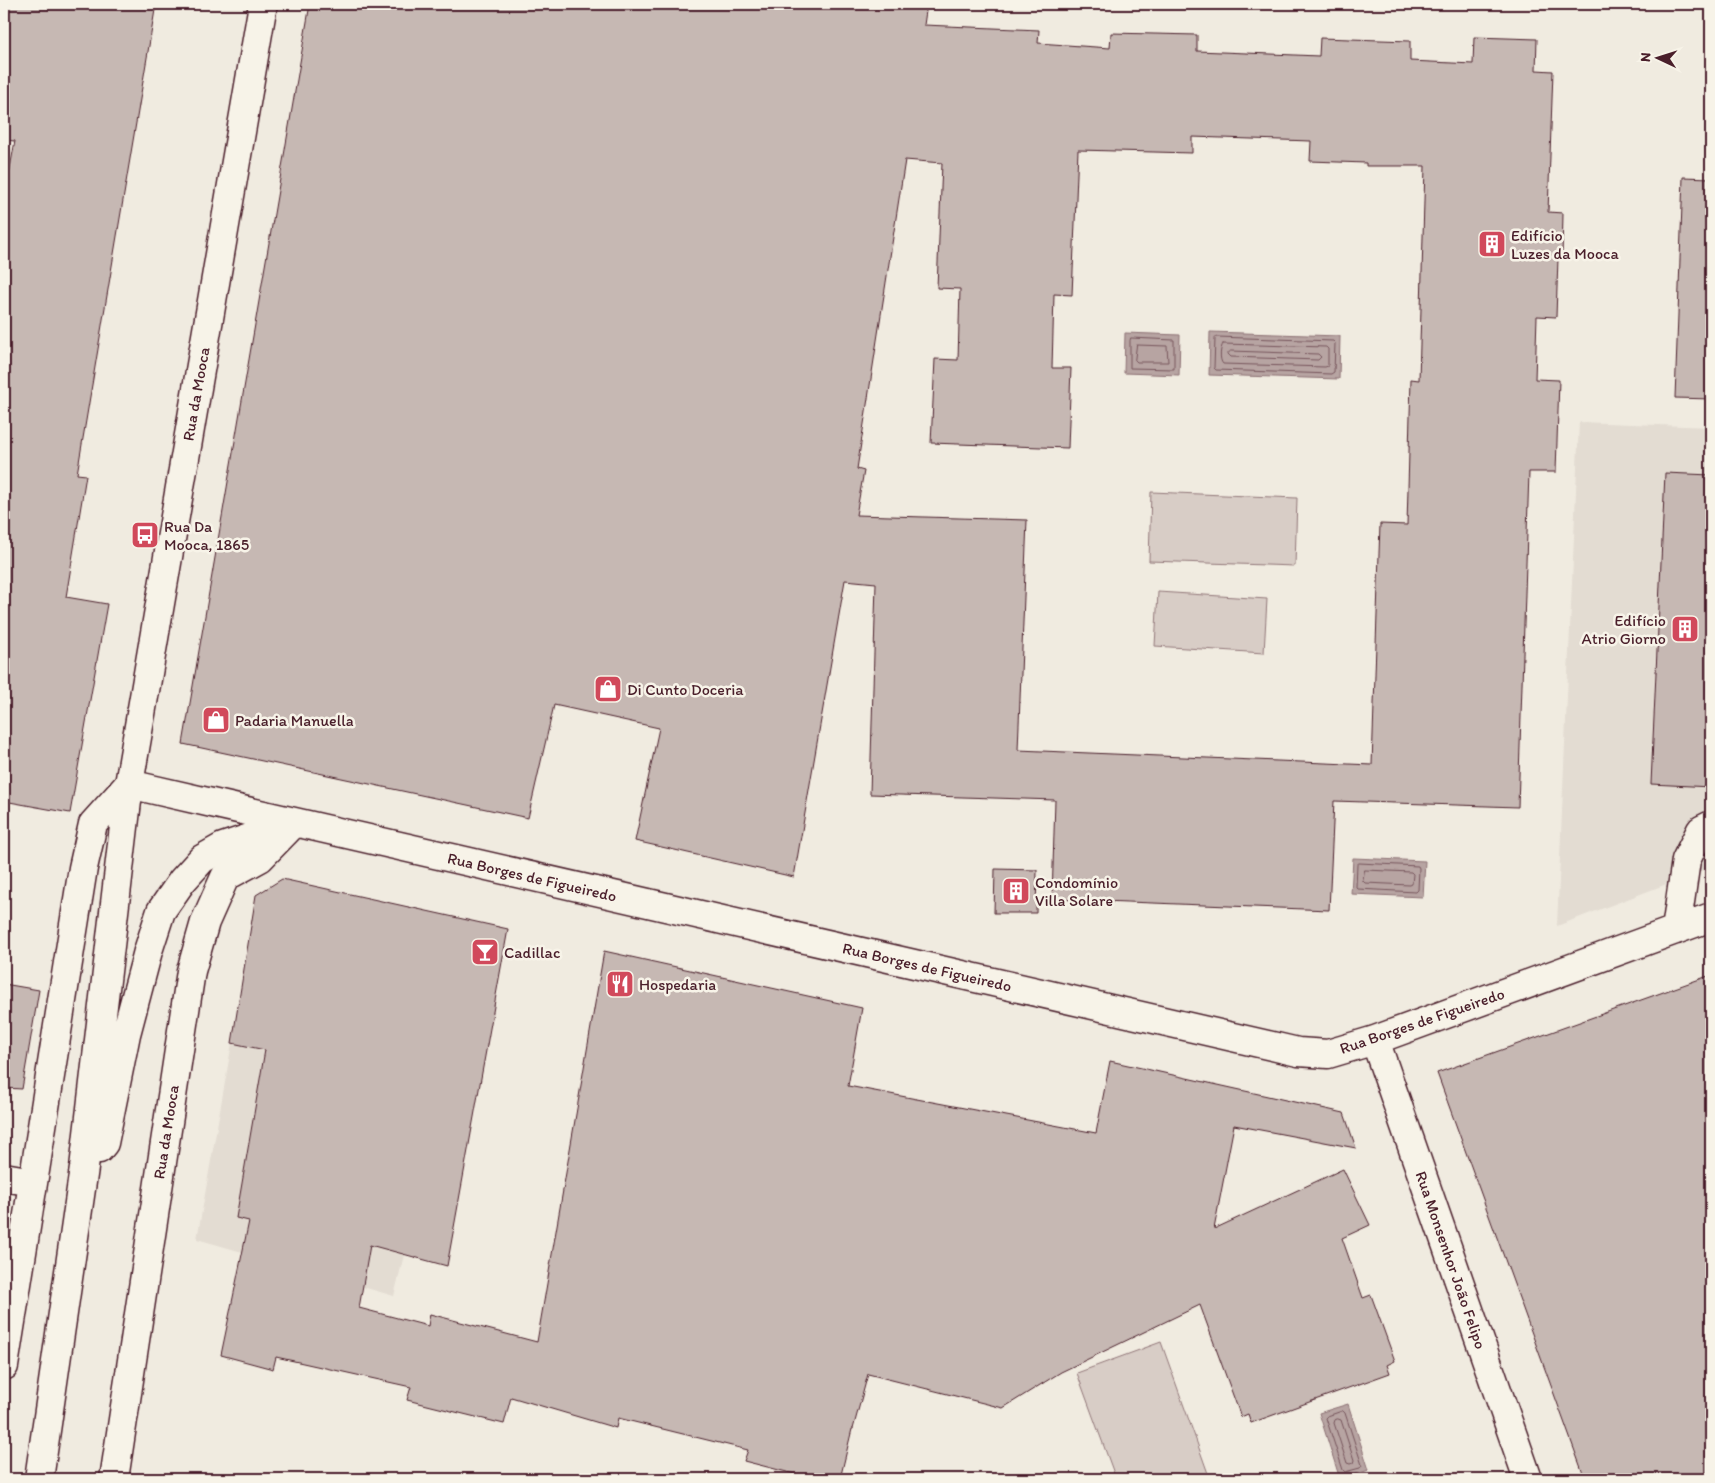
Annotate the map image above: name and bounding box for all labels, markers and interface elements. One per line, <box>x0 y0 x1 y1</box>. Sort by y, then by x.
north arrow <box>1632 32 1682 82</box>
text: N <box>1637 52 1654 62</box>
place label: Edifício Luzes da Mooca <box>1511 226 1620 263</box>
building icon: Edifício Luzes da Mooca <box>1477 229 1507 259</box>
street label: Rua da Mooca <box>178 345 214 443</box>
place label: Rua Da Mooca, 1865 <box>164 517 249 554</box>
bus stop icon: Rua Da Mooca, 1865 <box>130 520 160 550</box>
place label: Edifício Atrio Giorno <box>1582 611 1666 648</box>
building icon: Edifício Atrio Giorno <box>1670 614 1700 644</box>
shop icon: Di Cunto Doceria <box>593 674 623 704</box>
place label: Di Cunto Doceria <box>627 680 744 699</box>
shop icon: Padaria Manuella <box>201 705 231 735</box>
place label: Padaria Manuella <box>235 711 354 730</box>
street label: Rua Borges de Figueiredo <box>446 848 618 906</box>
place label: Condomínio Villa Solare <box>1035 873 1118 910</box>
building icon: Condomínio Villa Solare <box>1001 876 1031 906</box>
bar icon: Cadillac <box>470 937 500 967</box>
street label: Rua Borges de Figueiredo <box>841 938 1013 996</box>
place label: Cadillac <box>504 943 560 962</box>
restaurant icon: Hospedaria <box>605 969 635 999</box>
place label: Hospedaria <box>639 975 716 994</box>
street label: Rua Borges de Figueiredo <box>1337 984 1507 1058</box>
street label: Rua da Mooca <box>149 1083 183 1181</box>
street label: Rua Monsenhor João Felipo <box>1412 1169 1490 1351</box>

